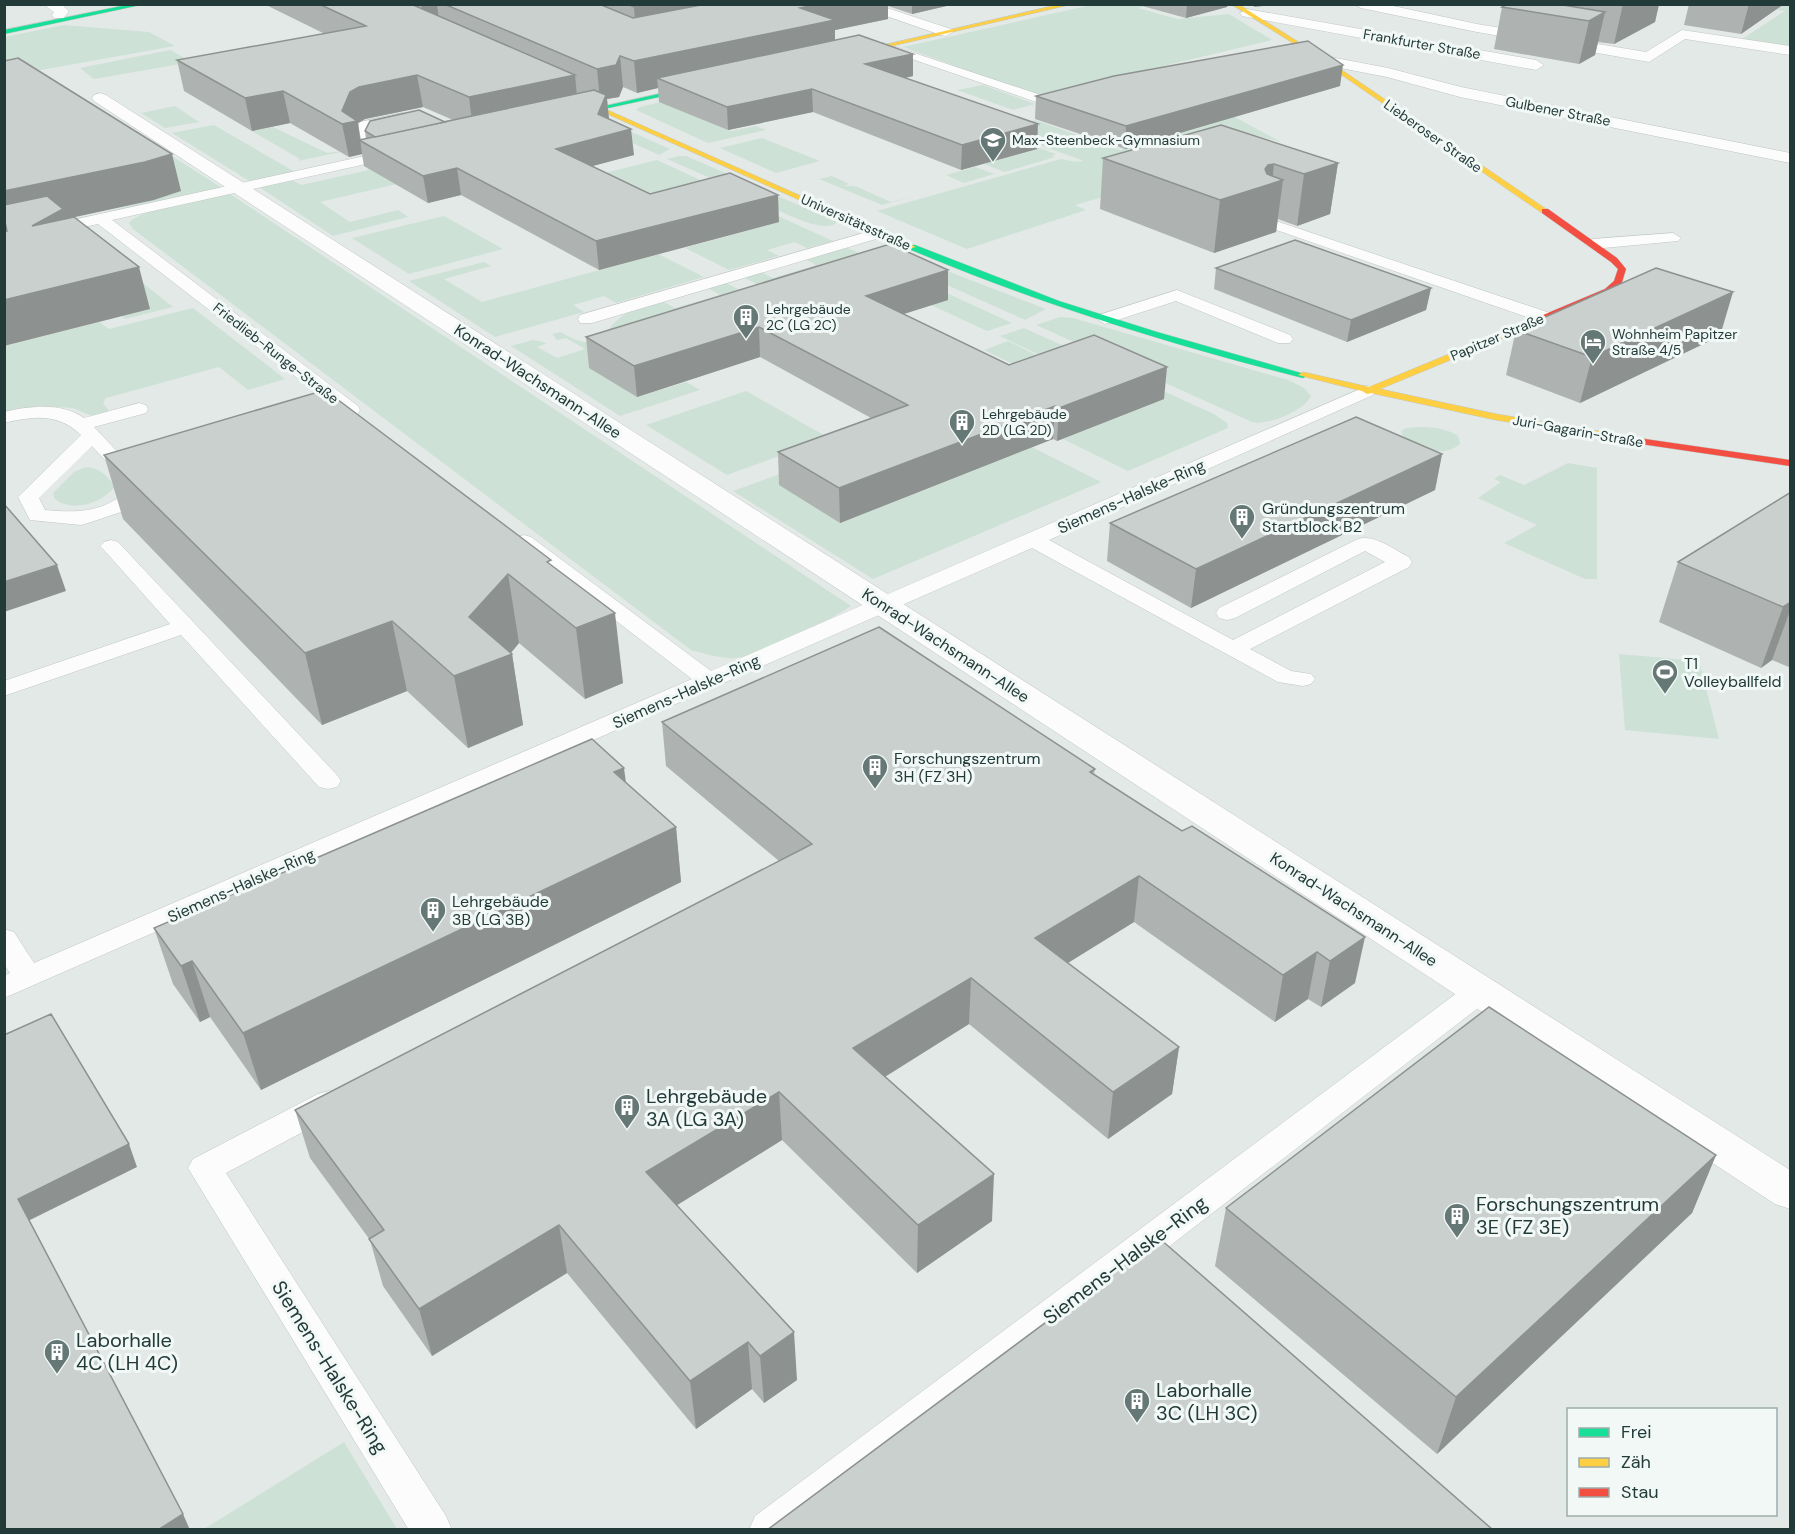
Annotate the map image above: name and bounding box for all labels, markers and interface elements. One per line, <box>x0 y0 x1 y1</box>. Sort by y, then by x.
street label: Frankfurter Straße <box>1362 25 1482 63</box>
street label: Gulbener Straße <box>1504 92 1612 130</box>
street label: Lieberoser Straße <box>1380 95 1486 177</box>
school or university icon: Max-Steenbeck-Gymnasium <box>978 125 1008 163</box>
place label: Max-Steenbeck-Gymnasium <box>1012 131 1200 149</box>
street label: Universitätsstraße <box>798 190 914 254</box>
street label: Friedlieb-Runge-Straße <box>210 298 342 408</box>
place label: Lehrgebäude 2C (LG 2C) <box>766 300 851 334</box>
building icon: Lehrgebäude 2C (LG 2C) <box>731 302 761 340</box>
street label: Papitzer Straße <box>1448 309 1546 365</box>
street label: Konrad-Wachsmann-Allee <box>450 319 625 443</box>
place label: Wohnheim Papitzer Straße 4/5 <box>1612 325 1737 359</box>
hotel icon: Wohnheim Papitzer Straße 4/5 <box>1578 327 1608 365</box>
place label: Lehrgebäude 2D (LG 2D) <box>982 405 1067 439</box>
building icon: Lehrgebäude 2D (LG 2D) <box>947 407 977 445</box>
street label: Juri-Gagarin-Straße <box>1511 411 1645 451</box>
street label: Siemens-Halske-Ring <box>1054 454 1208 538</box>
place label: Gründungszentrum Startblock B2 <box>1262 498 1405 537</box>
building icon: Gründungszentrum Startblock B2 <box>1227 502 1257 540</box>
street label: Konrad-Wachsmann-Allee <box>858 583 1033 707</box>
street label: Siemens-Halske-Ring <box>609 649 763 733</box>
place label: T1 Volleyballfeld <box>1684 653 1782 692</box>
sports icon: T1 Volleyballfeld <box>1650 657 1680 695</box>
place label: Forschungszentrum 3H (FZ 3H) <box>894 748 1041 787</box>
building icon: Forschungszentrum 3H (FZ 3H) <box>860 752 890 790</box>
street label: Siemens-Halske-Ring <box>164 843 318 927</box>
street label: Konrad-Wachsmann-Allee <box>1266 847 1441 971</box>
place label: Lehrgebäude 3B (LG 3B) <box>452 891 549 930</box>
building icon: Lehrgebäude 3B (LG 3B) <box>418 895 448 933</box>
place label: Lehrgebäude 3A (LG 3A) <box>646 1083 767 1132</box>
building icon: Lehrgebäude 3A (LG 3A) <box>612 1092 642 1130</box>
street label: Siemens-Halske-Ring <box>1038 1190 1212 1330</box>
place label: Forschungszentrum 3E (FZ 3E) <box>1476 1191 1659 1240</box>
building icon: Forschungszentrum 3E (FZ 3E) <box>1442 1201 1472 1239</box>
street label: Siemens-Halske-Ring <box>266 1276 394 1458</box>
place label: Laborhalle 4C (LH 4C) <box>76 1327 178 1376</box>
building icon: Laborhalle 4C (LH 4C) <box>42 1337 72 1375</box>
place label: Laborhalle 3C (LH 3C) <box>1156 1377 1257 1426</box>
building icon: Laborhalle 3C (LH 3C) <box>1122 1386 1152 1424</box>
legend <box>1567 1408 1777 1516</box>
text: Frei <box>1621 1420 1652 1444</box>
text: Zäh <box>1621 1450 1651 1474</box>
text: Stau <box>1621 1480 1659 1504</box>

